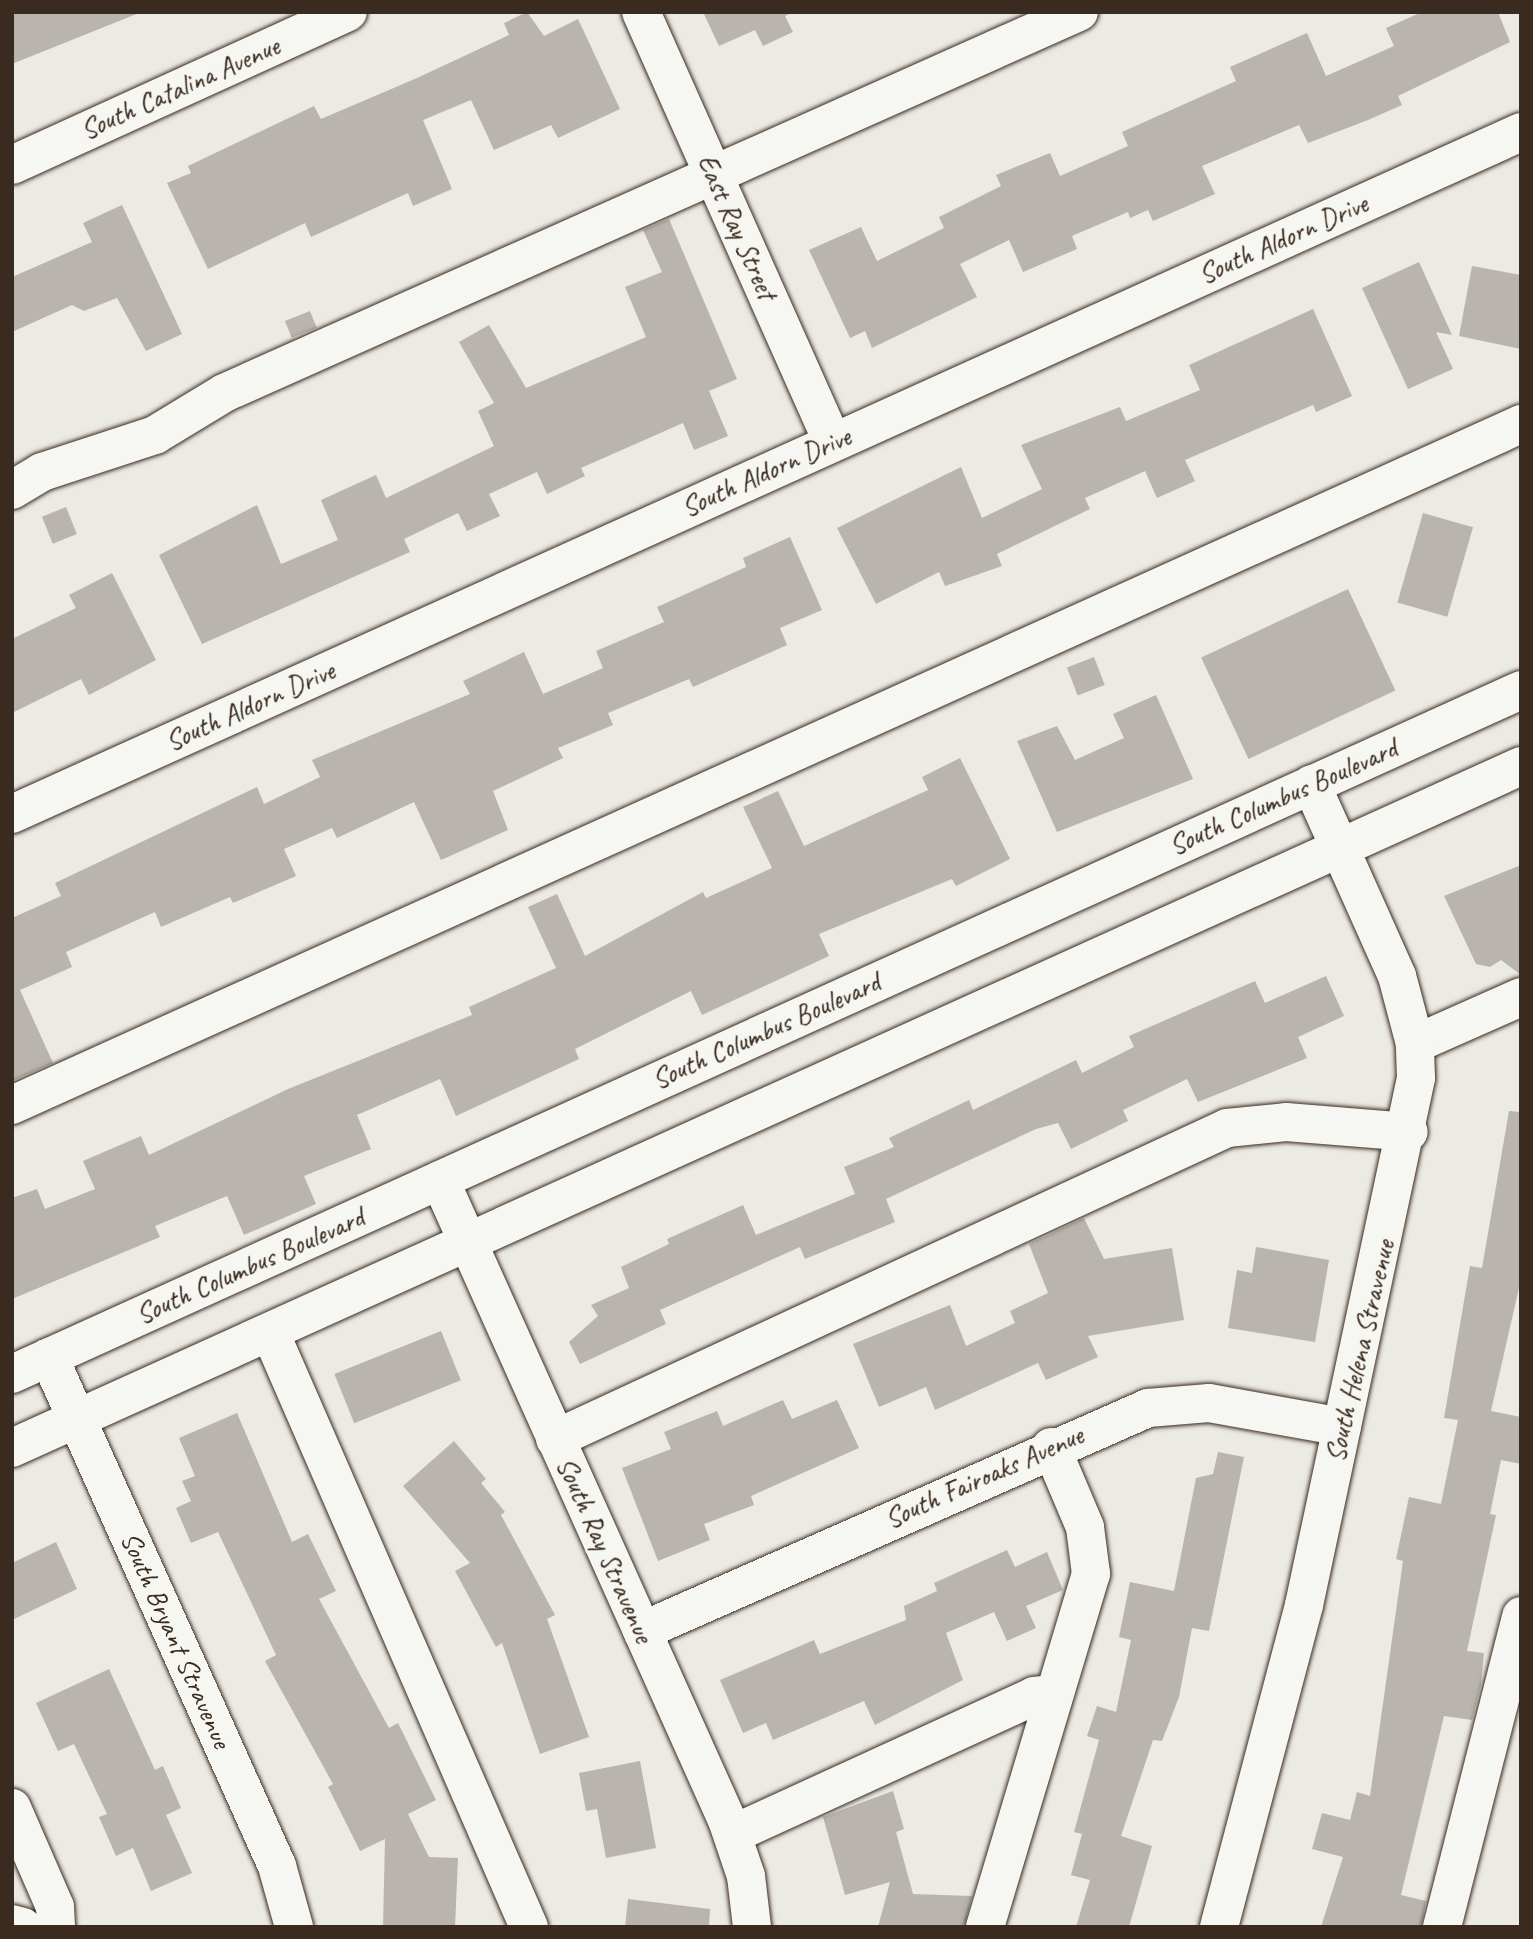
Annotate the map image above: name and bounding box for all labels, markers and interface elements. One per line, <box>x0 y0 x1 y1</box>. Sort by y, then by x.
street label: South Catalina Avenue <box>75 29 285 147</box>
street label: East Ray Street <box>690 149 784 305</box>
street label: South Aldorn Drive <box>1193 187 1373 291</box>
street label: South Aldorn Drive <box>676 420 856 524</box>
street label: South Aldorn Drive <box>160 654 340 758</box>
street label: South Columbus Boulevard <box>1163 731 1403 863</box>
street label: South Columbus Boulevard <box>646 965 886 1097</box>
street label: South Columbus Boulevard <box>130 1200 370 1332</box>
street label: South Helena Stravenue <box>1318 1236 1402 1466</box>
street label: South Fairoaks Avenue <box>879 1418 1089 1536</box>
street label: South Ray Stravenue <box>549 1451 661 1649</box>
street label: South Bryant Stravenue <box>113 1526 239 1754</box>

